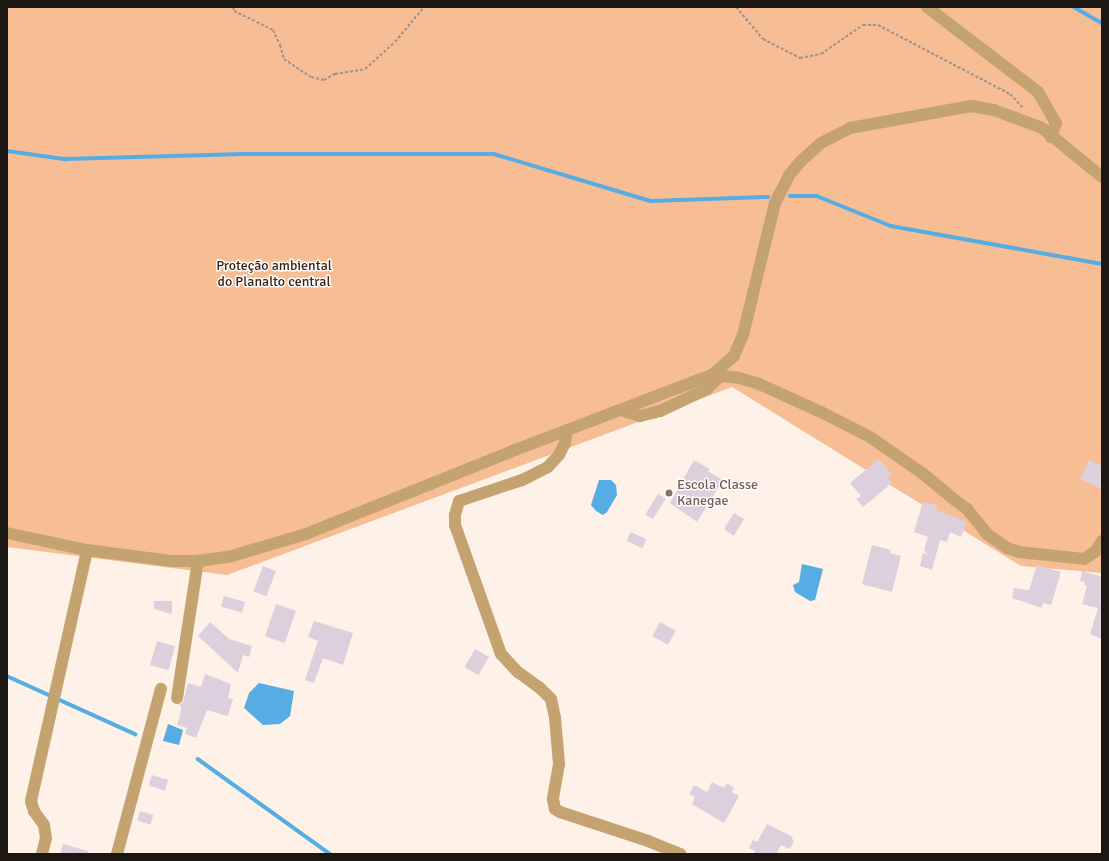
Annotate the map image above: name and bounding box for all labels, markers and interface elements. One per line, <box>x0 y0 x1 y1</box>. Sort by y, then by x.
park label: Proteção ambiental do Planalto central <box>216 258 332 290</box>
place label: Escola Classe Kanegae <box>677 477 758 510</box>
marker: Escola Classe Kanegae <box>664 488 674 498</box>

